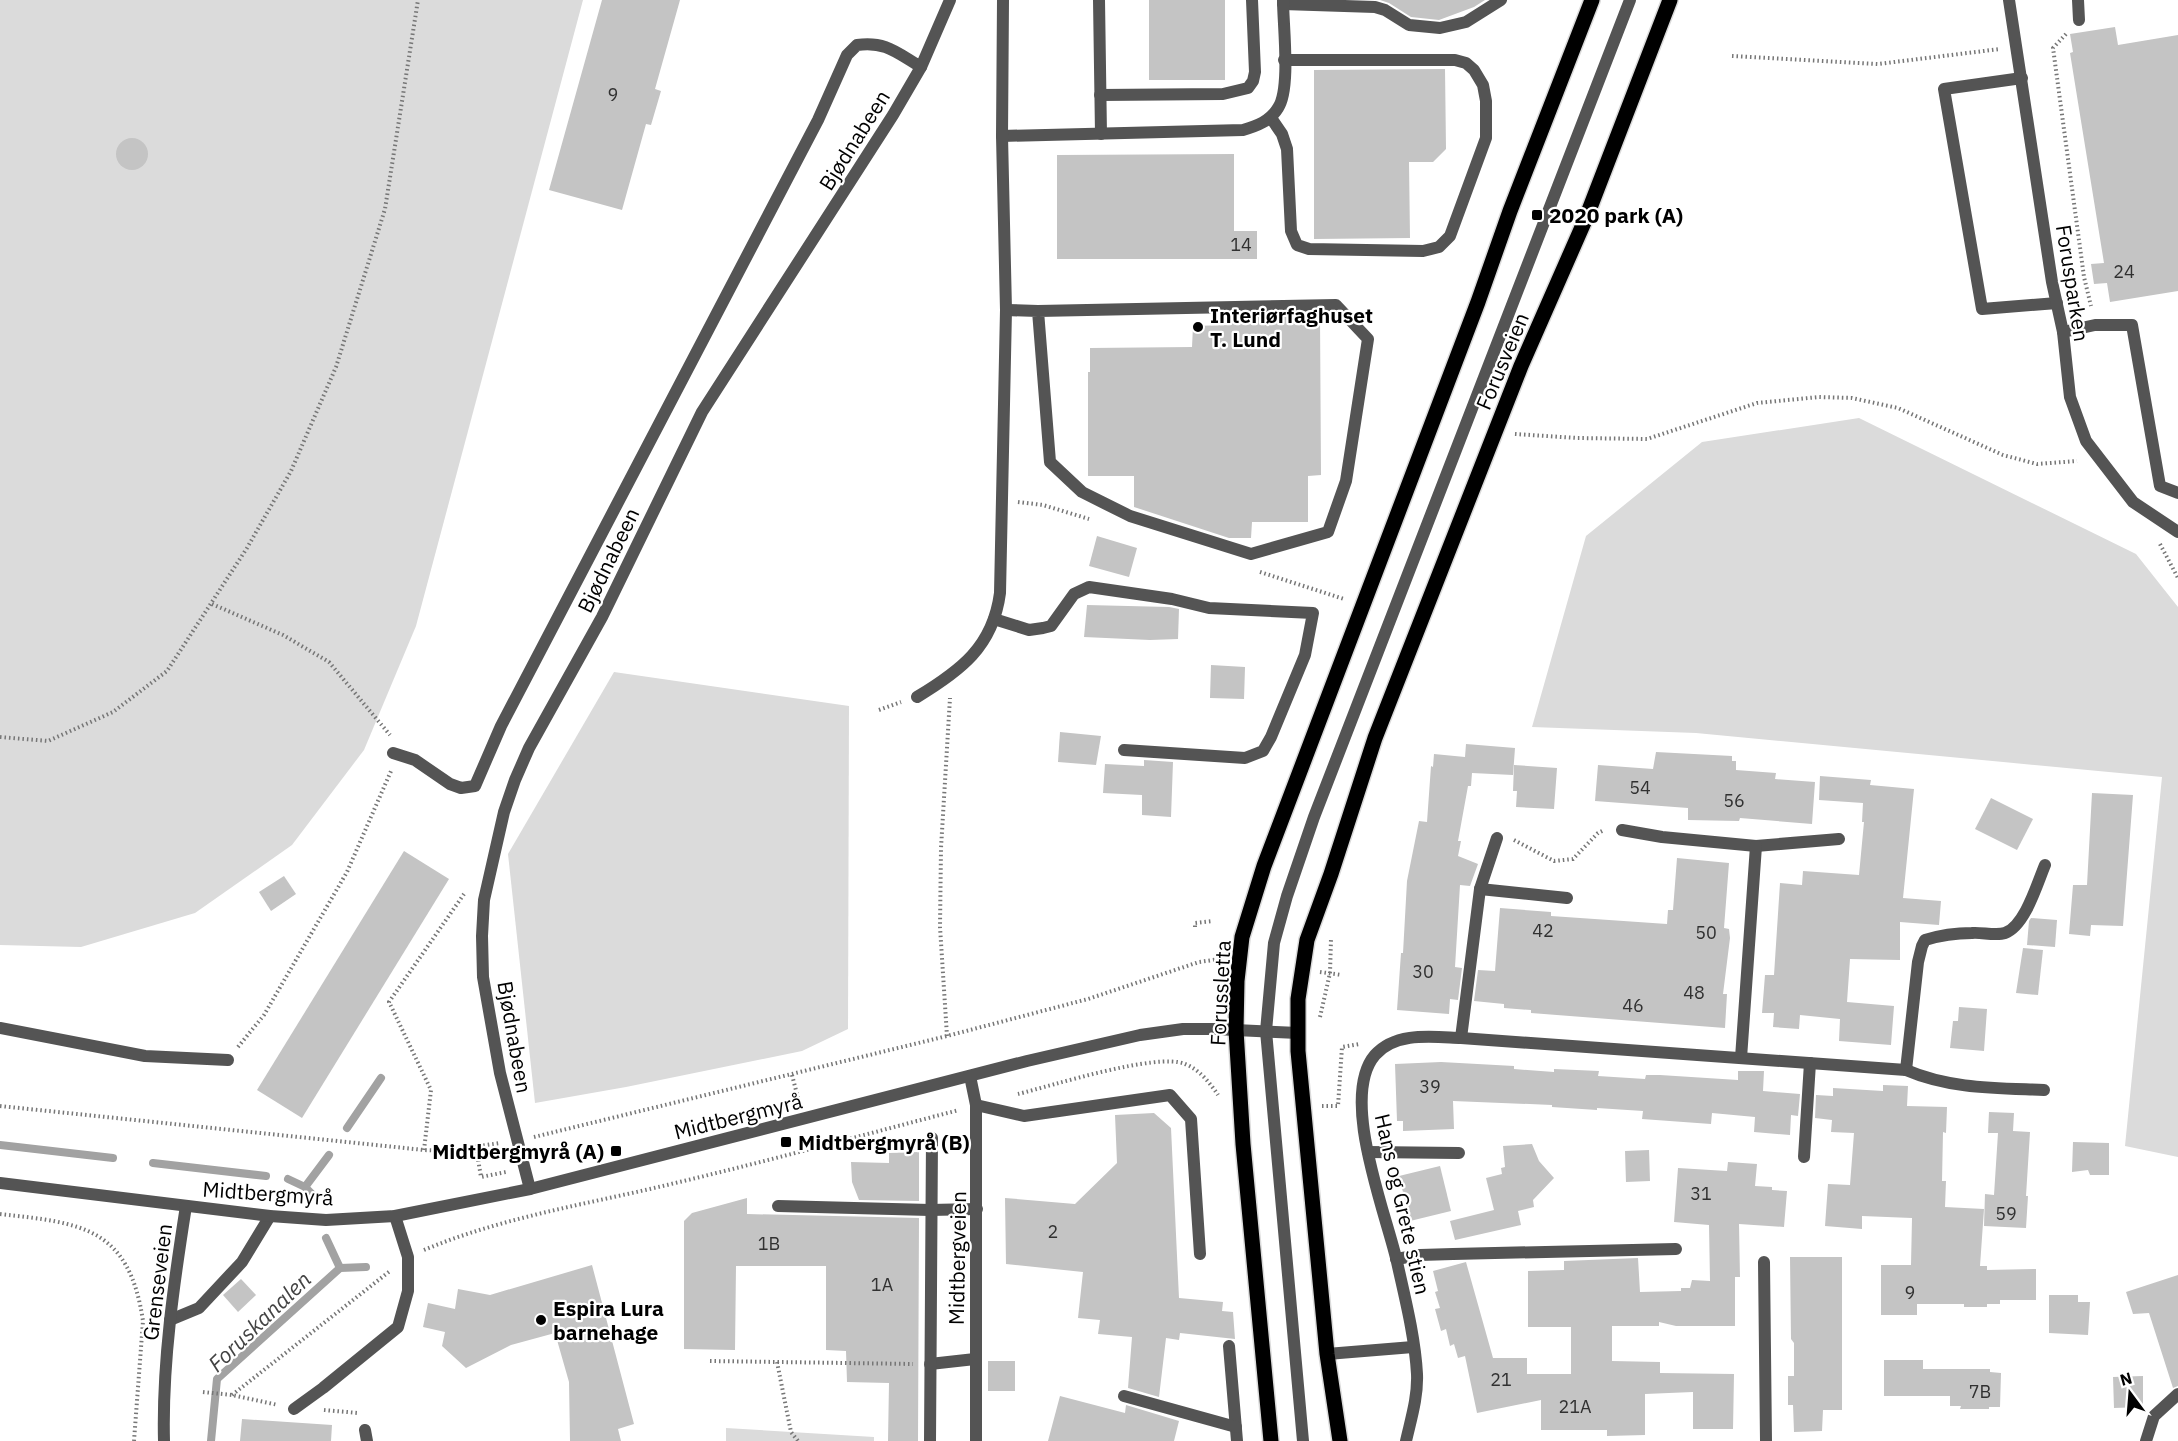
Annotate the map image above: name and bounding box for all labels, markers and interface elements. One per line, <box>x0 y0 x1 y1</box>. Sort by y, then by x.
house number: 9 <box>608 83 618 106</box>
street label: Bjødnabeen <box>812 85 896 195</box>
place label: 2020 park (A) <box>1549 201 1683 229</box>
marker: 2020 park (A) <box>1530 208 1544 222</box>
street label: Forusparken <box>2050 222 2096 344</box>
house number: 14 <box>1230 233 1252 256</box>
house number: 24 <box>2113 260 2135 283</box>
place label: Interiørfaghuset T. Lund <box>1210 301 1373 353</box>
street label: Forusveien <box>1469 308 1535 414</box>
marker: Interiørfaghuset T. Lund <box>1191 320 1205 334</box>
street label: Bjødnabeen <box>571 503 645 617</box>
house number: 54 <box>1629 776 1651 799</box>
house number: 56 <box>1723 789 1745 812</box>
house number: 42 <box>1532 919 1554 942</box>
house number: 50 <box>1695 921 1717 944</box>
street label: Forussletta <box>1203 939 1237 1047</box>
house number: 30 <box>1412 960 1434 983</box>
street label: Bjødnabeen <box>491 979 539 1095</box>
house number: 48 <box>1683 981 1705 1004</box>
house number: 46 <box>1622 994 1644 1017</box>
house number: 39 <box>1419 1075 1441 1098</box>
street label: Midtbergmyrå <box>671 1087 805 1145</box>
street label: Hans og Grete stien <box>1369 1111 1437 1297</box>
place label: Midtbergmyrå (B) <box>798 1128 970 1156</box>
marker: Midtbergmyrå (B) <box>779 1135 793 1149</box>
place label: Midtbergmyrå (A) <box>432 1137 604 1165</box>
marker: Midtbergmyrå (A) <box>609 1144 623 1158</box>
street label: Midtbergmyrå <box>202 1174 334 1212</box>
house number: 31 <box>1690 1182 1712 1205</box>
street label: Midtbergveien <box>942 1191 972 1325</box>
house number: 59 <box>1995 1202 2017 1225</box>
house number: 2 <box>1048 1220 1058 1243</box>
street label: Grenseveien <box>136 1222 178 1342</box>
house number: 1B <box>758 1232 780 1255</box>
water label: Foruskanalen <box>201 1264 317 1378</box>
house number: 1A <box>871 1273 894 1296</box>
house number: 9 <box>1905 1281 1915 1304</box>
place label: Espira Lura barnehage <box>553 1294 664 1346</box>
marker: Espira Lura barnehage <box>534 1313 548 1327</box>
north arrow <box>2100 1363 2160 1423</box>
text: N <box>2118 1367 2134 1390</box>
house number: 21 <box>1490 1368 1512 1391</box>
house number: 7B <box>1969 1380 1991 1403</box>
house number: 21A <box>1558 1395 1592 1418</box>

